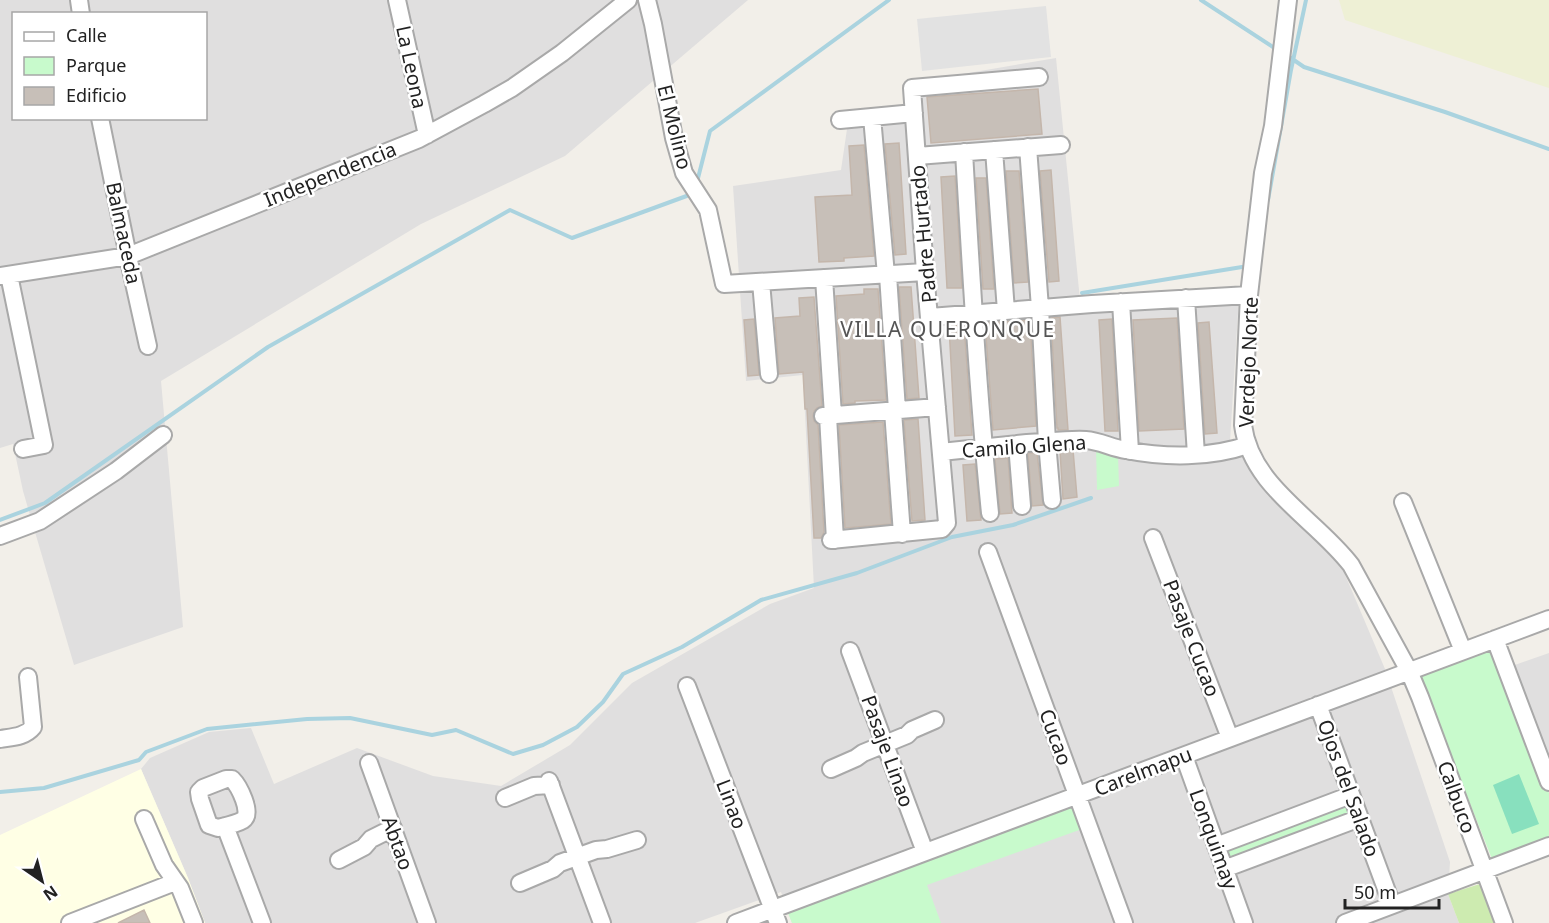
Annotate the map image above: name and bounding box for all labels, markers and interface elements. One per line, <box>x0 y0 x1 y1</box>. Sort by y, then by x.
legend <box>12 12 207 120</box>
text: Calle <box>66 23 107 47</box>
street label: La Leona <box>390 23 434 111</box>
text: Parque <box>66 53 126 77</box>
street label: El Molino <box>651 82 699 172</box>
text: Edificio <box>66 83 127 107</box>
street label: Independencia <box>260 135 400 213</box>
street label: Padre Hurtado <box>904 164 942 304</box>
street label: Balmaceda <box>100 179 148 287</box>
street label: Verdejo Norte <box>1232 296 1264 428</box>
district label: VILLA QUERONQUE <box>840 315 1056 343</box>
street label: Camilo Glena <box>961 428 1087 464</box>
street label: Pasaje Cucao <box>1157 575 1227 701</box>
street label: Pasaje Linao <box>855 691 921 811</box>
street label: Cucao <box>1033 705 1079 769</box>
street label: Ojos del Salado <box>1312 715 1386 861</box>
street label: Carelmapu <box>1090 740 1196 802</box>
street label: Calbuco <box>1431 757 1483 837</box>
street label: Linao <box>710 775 754 833</box>
street label: Lonquimay <box>1183 785 1245 894</box>
street label: Abtao <box>376 812 420 874</box>
north arrow <box>12 851 72 911</box>
scale bar <box>1345 872 1440 910</box>
text: 50 m <box>1354 880 1396 904</box>
text: N <box>39 881 62 906</box>

